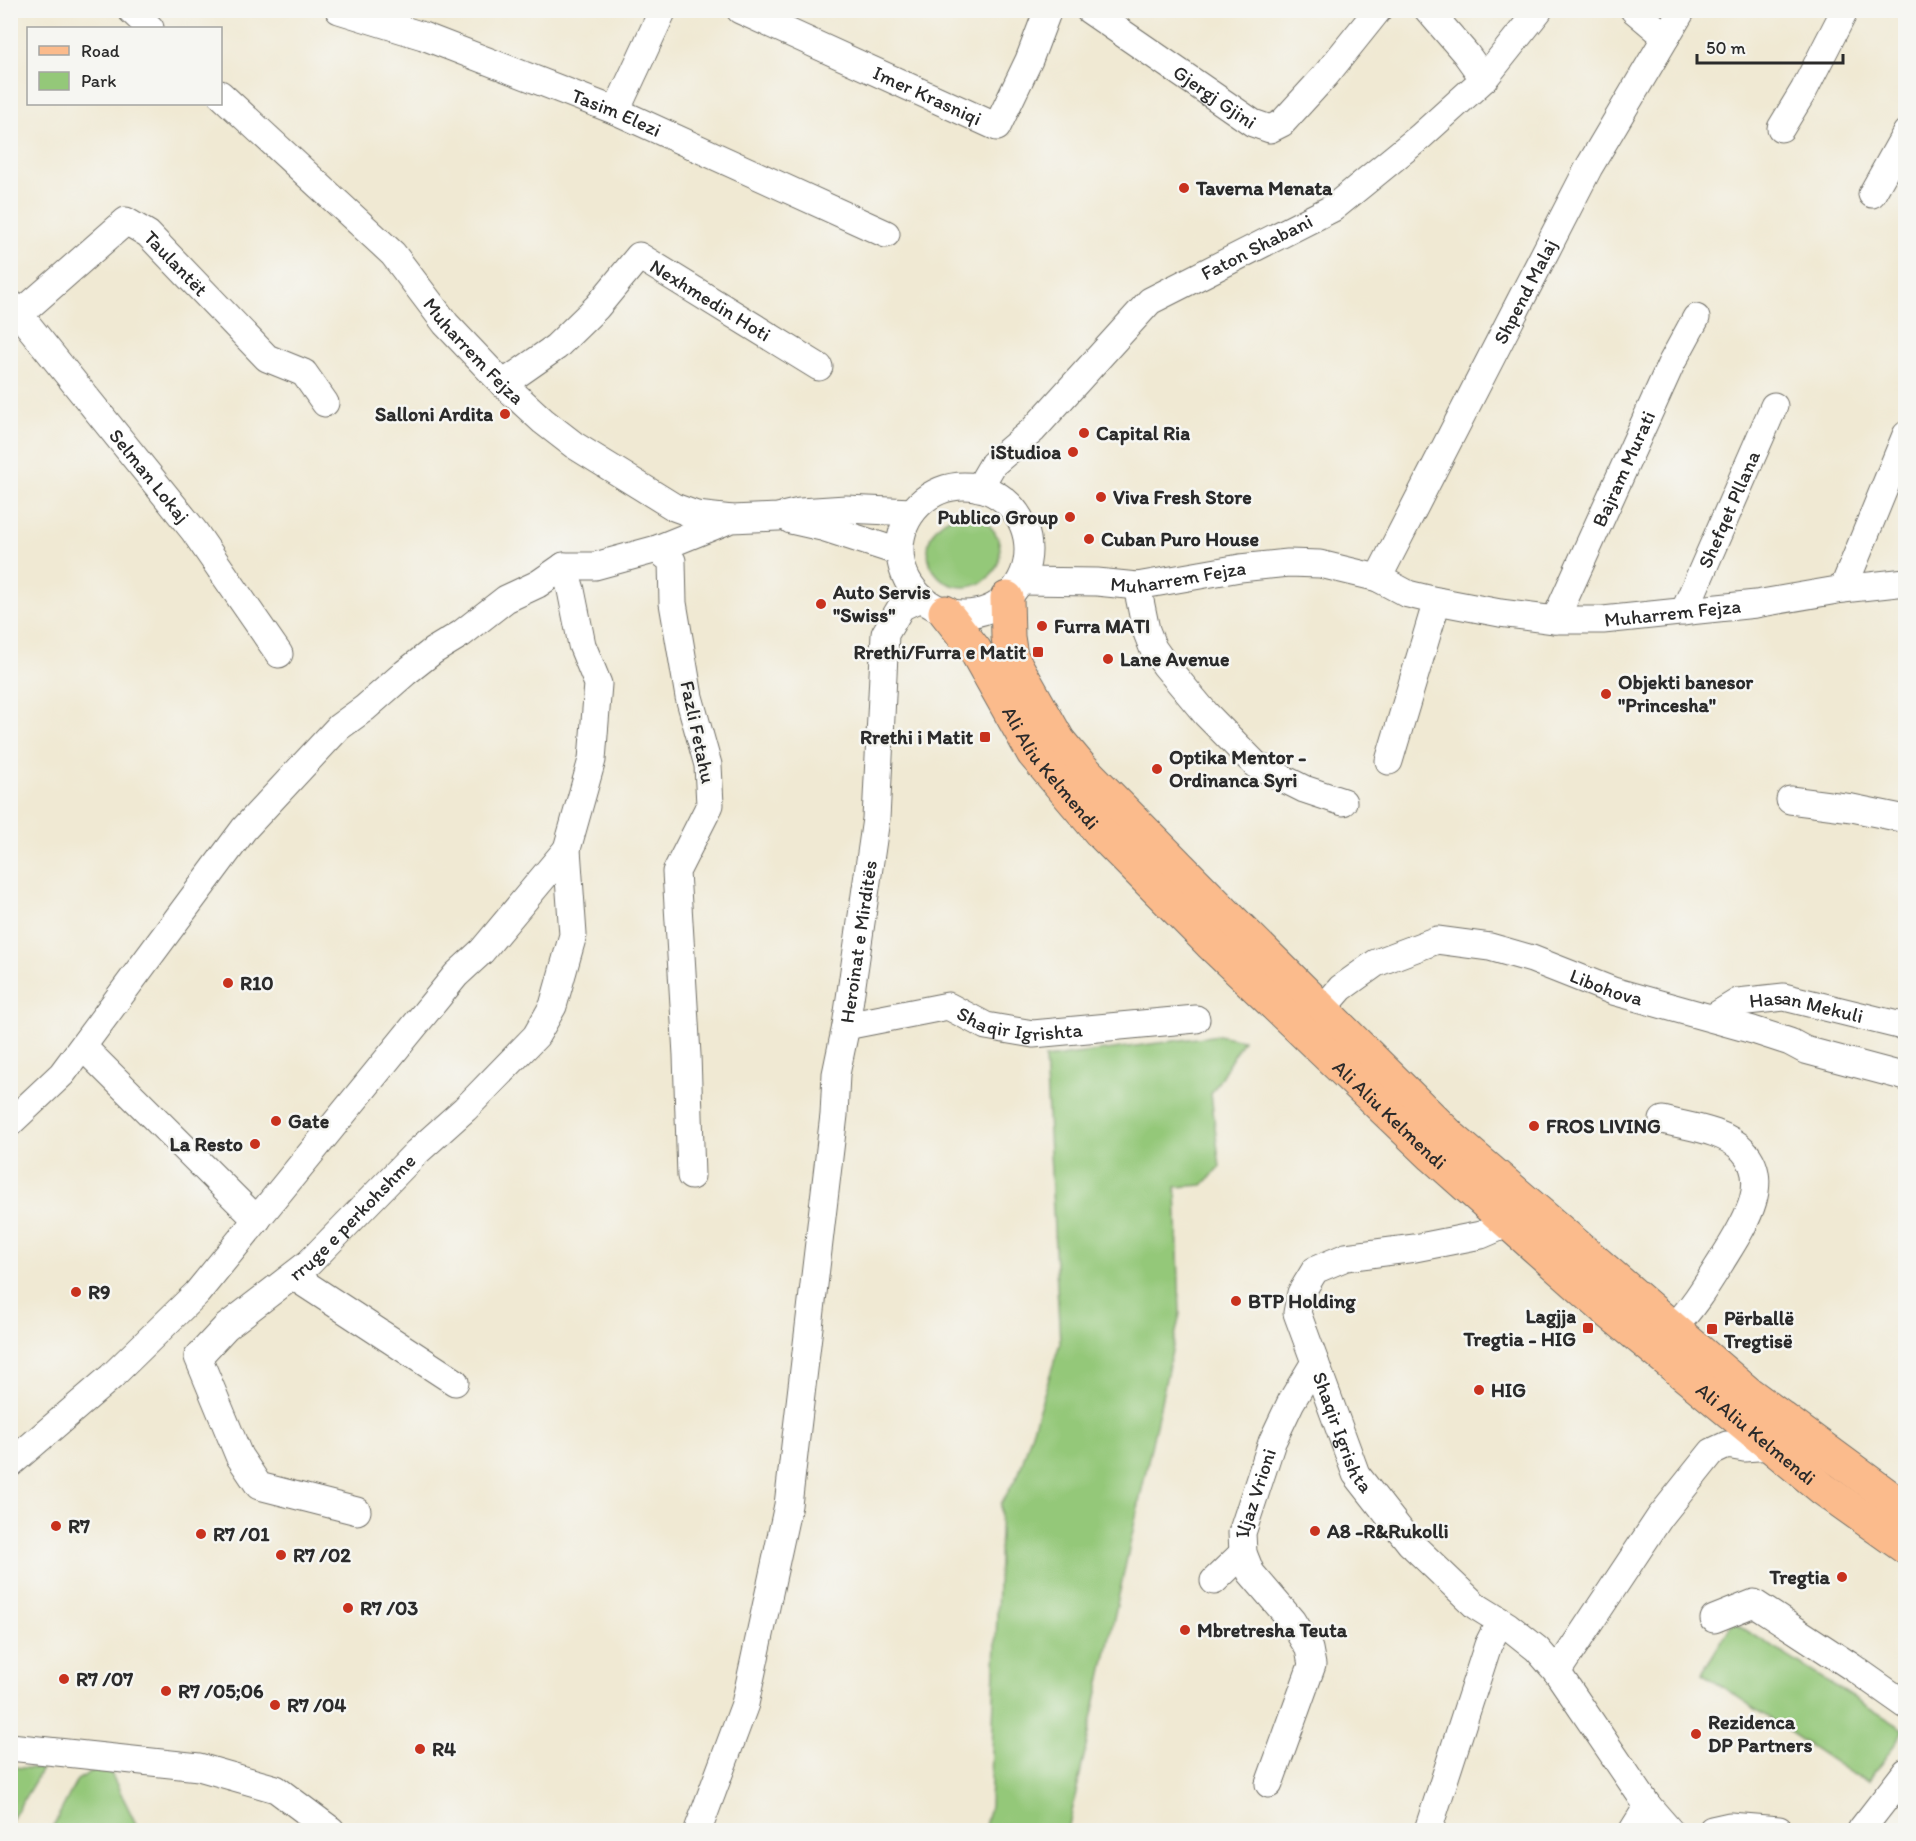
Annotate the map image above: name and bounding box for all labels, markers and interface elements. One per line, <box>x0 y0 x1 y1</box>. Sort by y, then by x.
legend <box>27 27 222 105</box>
scale bar <box>1697 27 1842 65</box>
text: 50 m <box>1706 37 1746 59</box>
text: Road <box>81 40 120 62</box>
street label: Imer Krasniqi <box>869 60 985 130</box>
street label: Gjergj Gjini <box>1169 60 1261 134</box>
text: Park <box>81 70 116 92</box>
street label: Tasim Elezi <box>568 83 665 142</box>
place label: Taverna Menata <box>1195 176 1333 200</box>
marker: Taverna Menata <box>1177 181 1191 195</box>
street label: Faton Shabani <box>1197 209 1316 285</box>
street label: Taulantët <box>139 225 213 301</box>
street label: Shpend Malaj <box>1488 235 1562 348</box>
street label: Nexhmedin Hoti <box>646 254 775 346</box>
street label: Muharrem Fejza <box>418 293 529 409</box>
place label: Salloni Ardita <box>375 402 493 426</box>
marker: Salloni Ardita <box>498 407 512 421</box>
street label: Bajram Murati <box>1587 407 1660 531</box>
place label: Capital Ria <box>1096 421 1190 446</box>
street label: Selman Lokaj <box>104 424 195 528</box>
marker: Capital Ria <box>1077 426 1091 440</box>
place label: iStudioa <box>990 440 1061 464</box>
marker: iStudioa <box>1066 445 1080 459</box>
street label: Shefqet Pllana <box>1693 446 1765 572</box>
place label: Viva Fresh Store <box>1113 485 1252 509</box>
marker: Viva Fresh Store <box>1094 490 1108 504</box>
place label: Publico Group <box>938 505 1058 530</box>
marker: Publico Group <box>1063 510 1077 524</box>
place label: Cuban Puro House <box>1101 527 1259 551</box>
marker: Cuban Puro House <box>1082 532 1096 546</box>
street label: Muharrem Fejza <box>1109 555 1247 598</box>
place label: Auto Servis "Swiss" <box>832 580 931 627</box>
street label: Muharrem Fejza <box>1603 594 1742 632</box>
marker: Auto Servis "Swiss" <box>814 597 828 611</box>
place label: Furra MATI <box>1054 614 1150 638</box>
marker: Furra MATI <box>1035 619 1049 633</box>
place label: Rrethi/Furra e Matit <box>854 640 1027 664</box>
marker: Rrethi/Furra e Matit <box>1031 645 1045 659</box>
place label: Lane Avenue <box>1120 647 1230 671</box>
marker: Lane Avenue <box>1101 652 1115 666</box>
place label: Objekti banesor "Princesha" <box>1618 670 1754 717</box>
street label: Fazli Fetahu <box>675 679 721 786</box>
marker: Objekti banesor "Princesha" <box>1599 687 1613 701</box>
street label: Ali Aliu Kelmendi <box>997 702 1105 834</box>
place label: Rrethi i Matit <box>860 725 974 749</box>
marker: Rrethi i Matit <box>978 730 992 744</box>
place label: Optika Mentor - Ordinanca Syri <box>1169 745 1306 793</box>
marker: Optika Mentor - Ordinanca Syri <box>1150 762 1164 776</box>
street label: Heroinat e Mirditës <box>835 859 882 1025</box>
street label: Libohova <box>1566 963 1646 1011</box>
place label: R10 <box>240 971 274 995</box>
marker: R10 <box>221 976 235 990</box>
street label: Hasan Mekuli <box>1748 985 1866 1028</box>
street label: Shaqir Igrishta <box>953 1001 1084 1046</box>
street label: Ali Aliu Kelmendi <box>1328 1055 1452 1174</box>
place label: Gate <box>288 1109 330 1133</box>
marker: Gate <box>269 1114 283 1128</box>
place label: FROS LIVING <box>1546 1114 1661 1138</box>
marker: FROS LIVING <box>1527 1119 1541 1133</box>
place label: La Resto <box>170 1132 243 1156</box>
marker: La Resto <box>248 1137 262 1151</box>
street label: rruge e perkohshme <box>284 1149 421 1286</box>
place label: R9 <box>88 1280 111 1304</box>
marker: R9 <box>69 1285 83 1299</box>
place label: BTP Holding <box>1248 1289 1356 1314</box>
marker: BTP Holding <box>1229 1294 1243 1308</box>
place label: Lagjja Tregtia - HIG <box>1462 1304 1576 1352</box>
place label: Përballë Tregtisë <box>1723 1306 1794 1354</box>
marker: Lagjja Tregtia - HIG <box>1581 1321 1595 1335</box>
marker: Përballë Tregtisë <box>1705 1322 1719 1336</box>
street label: Shaqir Igrishta <box>1308 1369 1378 1498</box>
street label: Ali Aliu Kelmendi <box>1691 1377 1821 1490</box>
place label: HIG <box>1491 1378 1526 1402</box>
marker: HIG <box>1472 1383 1486 1397</box>
street label: Iljaz Vrioni <box>1230 1445 1281 1538</box>
place label: R7 <box>68 1514 90 1538</box>
marker: R7 <box>49 1519 63 1533</box>
place label: A8 -R&Rukolli <box>1326 1519 1449 1543</box>
place label: R7 /01 <box>213 1522 270 1546</box>
marker: A8 -R&Rukolli <box>1308 1524 1322 1538</box>
marker: R7 /01 <box>194 1527 208 1541</box>
place label: R7 /02 <box>293 1543 351 1567</box>
marker: R7 /02 <box>274 1548 288 1562</box>
place label: Tregtia <box>1769 1565 1831 1590</box>
marker: Tregtia <box>1835 1570 1849 1584</box>
place label: R7 /03 <box>360 1596 418 1620</box>
marker: R7 /03 <box>341 1601 355 1615</box>
place label: Mbretresha Teuta <box>1197 1618 1348 1642</box>
marker: Mbretresha Teuta <box>1178 1623 1192 1637</box>
place label: R7 /07 <box>76 1667 133 1691</box>
marker: R7 /07 <box>57 1672 71 1686</box>
place label: R7 /05;06 <box>178 1679 264 1703</box>
marker: R7 /05;06 <box>159 1684 173 1698</box>
place label: R7 /04 <box>287 1693 346 1717</box>
marker: R7 /04 <box>268 1698 282 1712</box>
place label: Rezidenca DP Partners <box>1708 1710 1812 1757</box>
marker: Rezidenca DP Partners <box>1689 1727 1703 1741</box>
place label: R4 <box>432 1737 456 1761</box>
marker: R4 <box>413 1742 427 1756</box>

